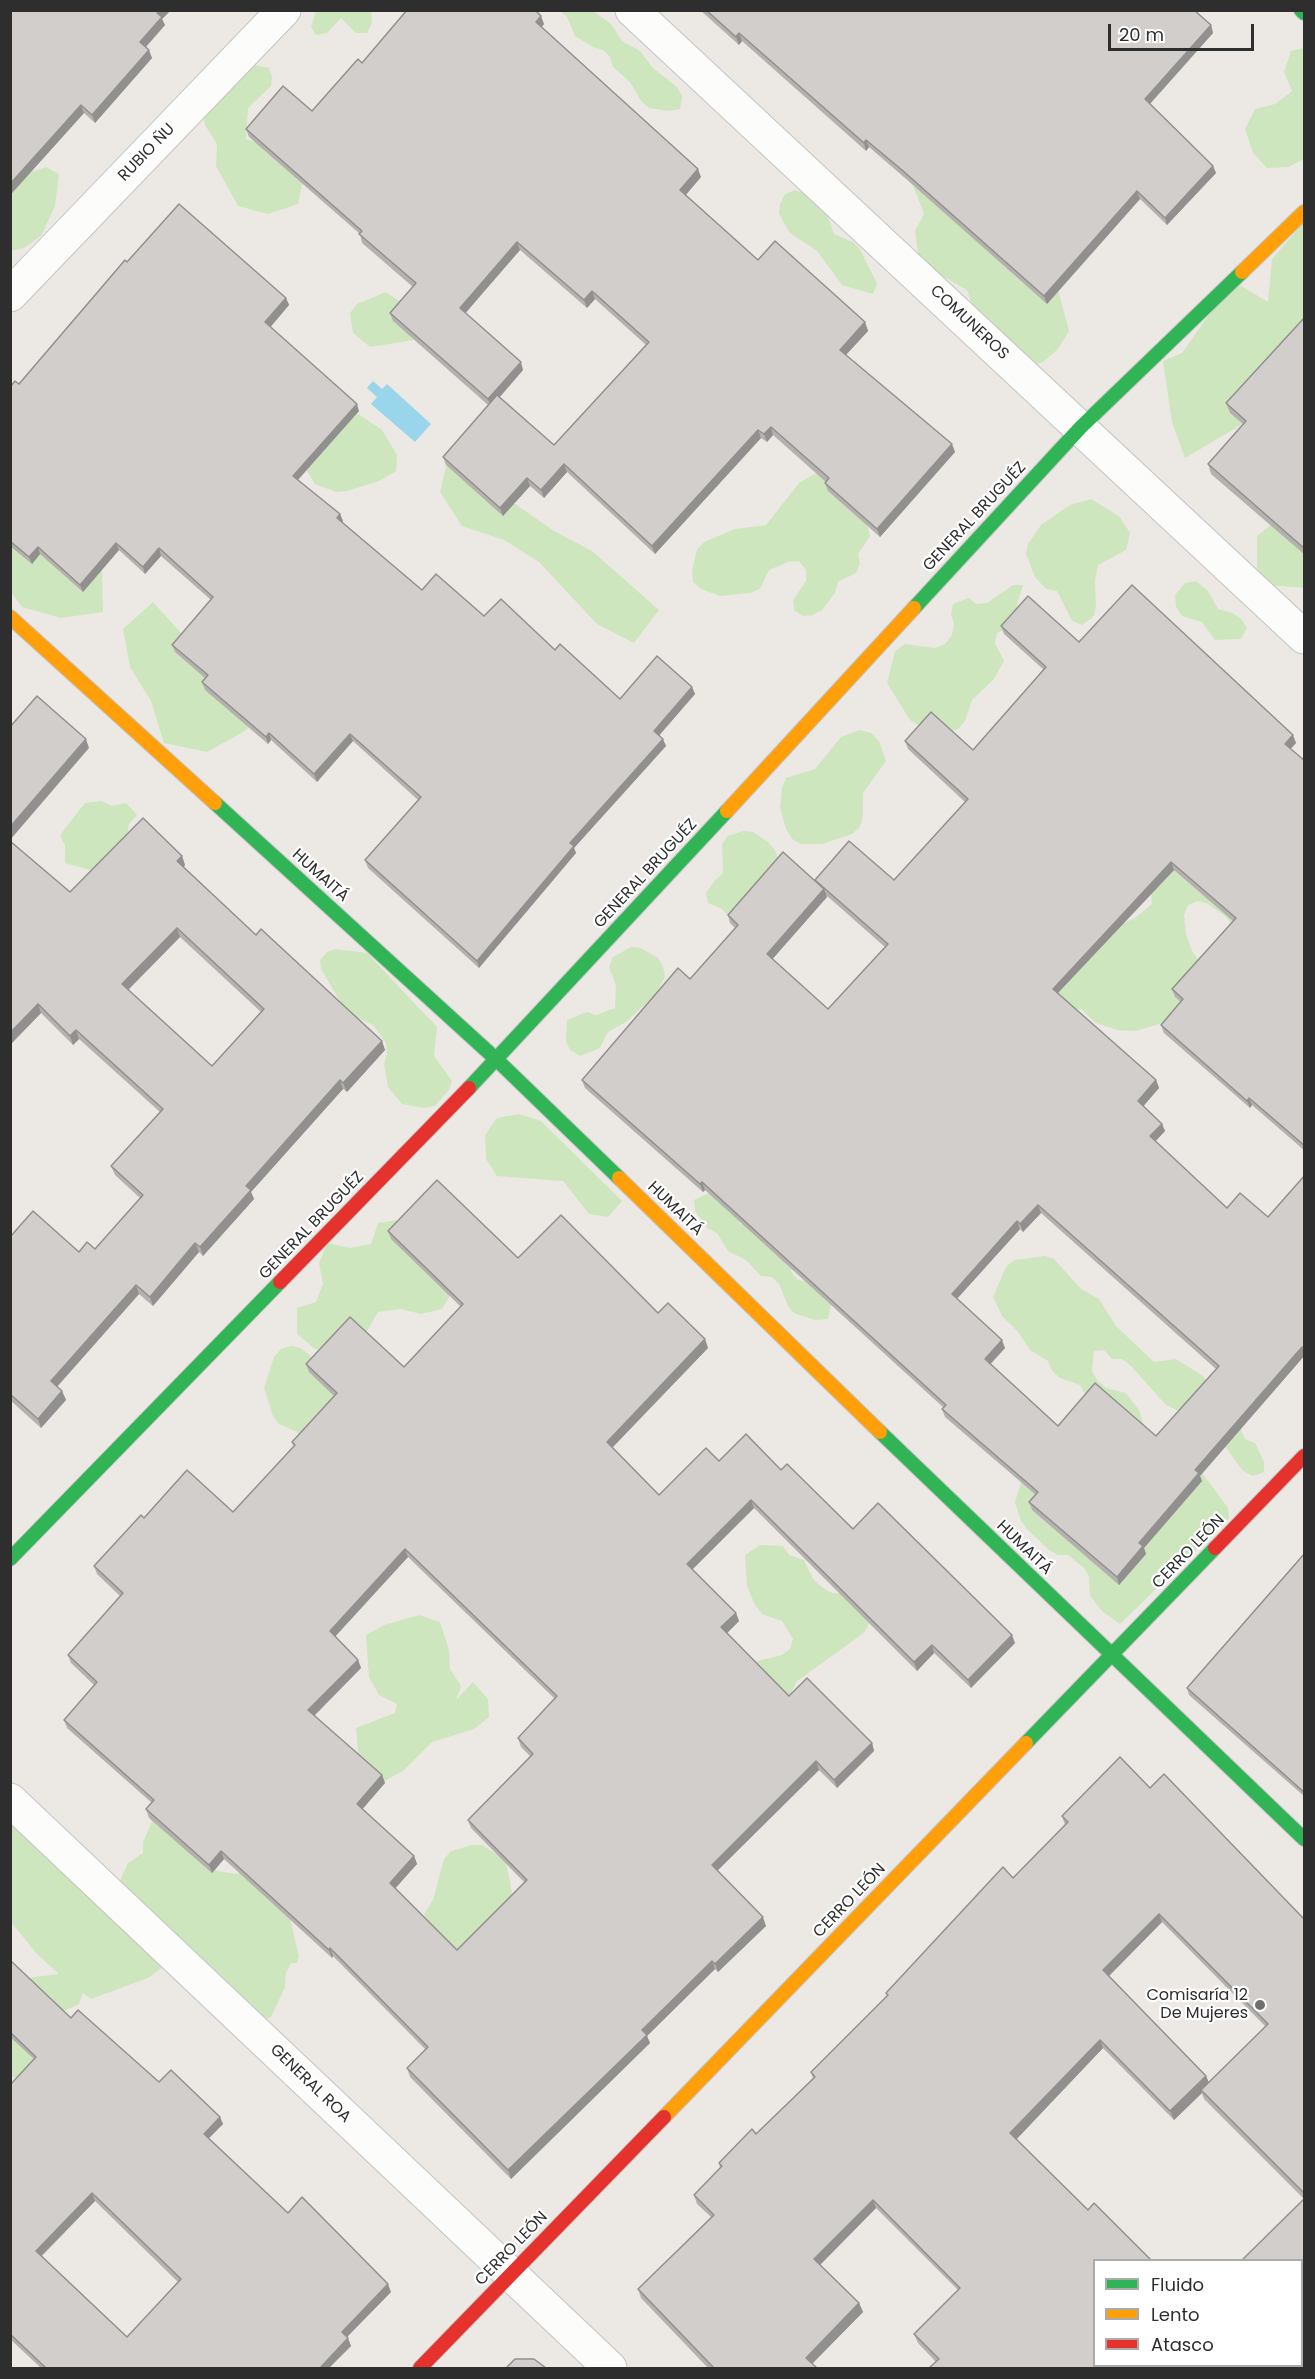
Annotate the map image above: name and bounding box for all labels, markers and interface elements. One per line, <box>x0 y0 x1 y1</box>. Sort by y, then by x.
scale bar <box>1111 12 1256 50</box>
text: 20 m <box>1119 22 1164 47</box>
street label: RUBIO ÑU <box>115 120 179 186</box>
street label: COMUNEROS <box>926 282 1012 364</box>
street label: GENERAL BRUGUÉZ <box>919 458 1031 576</box>
street label: GENERAL BRUGUÉZ <box>590 815 702 933</box>
street label: HUMAITÁ <box>288 846 352 906</box>
street label: GENERAL BRUGUÉZ <box>256 1168 368 1284</box>
street label: HUMAITÁ <box>643 1178 707 1240</box>
street label: CERRO LEÓN <box>1149 1511 1229 1593</box>
street label: HUMAITÁ <box>992 1517 1056 1579</box>
street label: CERRO LEÓN <box>810 1860 890 1942</box>
place label: Comisaría 12 De Mujeres <box>1147 1986 1248 2024</box>
marker: Comisaría 12 De Mujeres <box>1253 1998 1267 2012</box>
street label: GENERAL ROA <box>266 2041 354 2127</box>
street label: CERRO LEÓN <box>472 2208 552 2290</box>
legend <box>1093 2259 1303 2367</box>
text: Fluido <box>1151 2272 1204 2297</box>
text: Lento <box>1151 2302 1200 2327</box>
text: Atasco <box>1151 2332 1214 2357</box>

